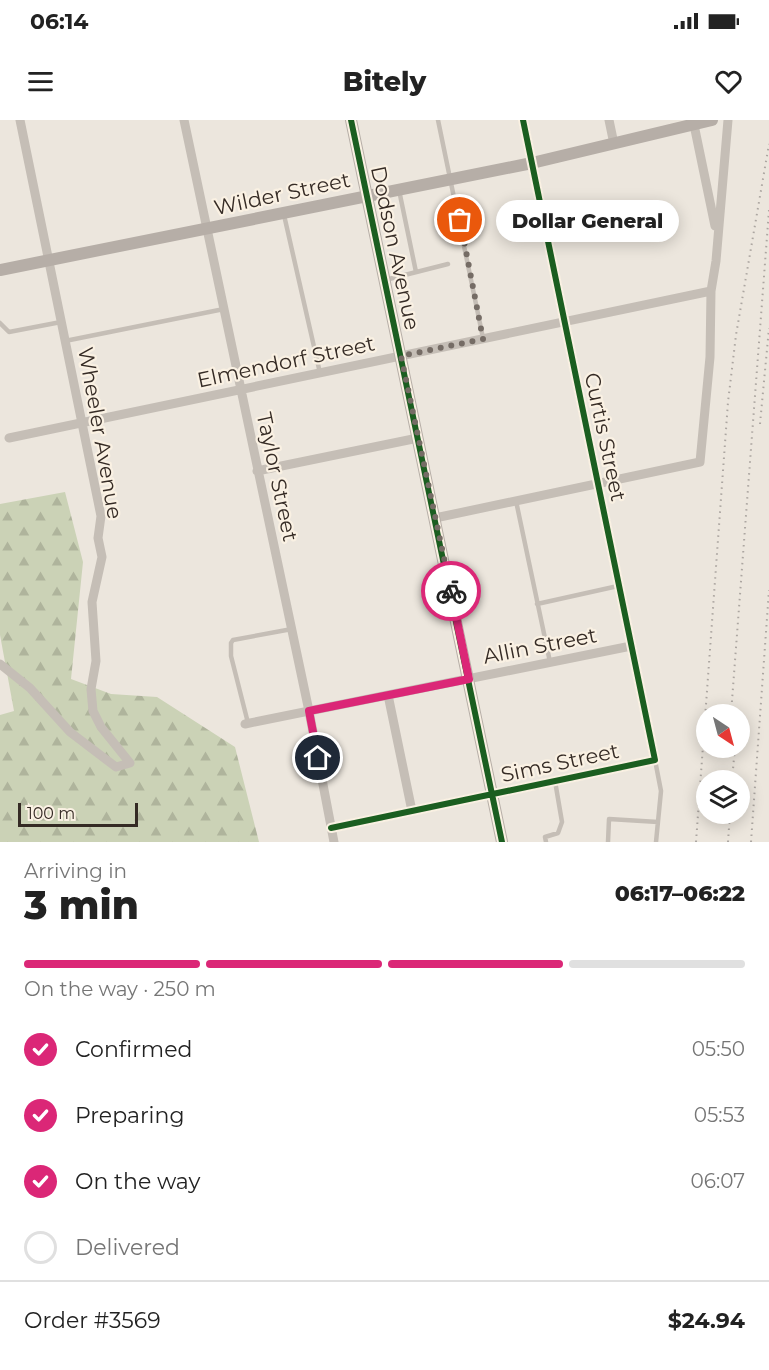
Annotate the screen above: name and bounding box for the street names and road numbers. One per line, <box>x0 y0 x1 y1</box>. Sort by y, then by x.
street label: Dodson Avenue <box>366 164 425 332</box>
street label: Wilder Street <box>212 167 352 220</box>
street label: Elmendorf Street <box>195 330 377 393</box>
street label: Wheeler Avenue <box>73 345 128 521</box>
street label: Curtis Street <box>580 370 631 503</box>
street label: Taylor Street <box>252 410 303 544</box>
street label: Allin Street <box>481 622 599 669</box>
street label: Sims Street <box>499 738 621 787</box>

